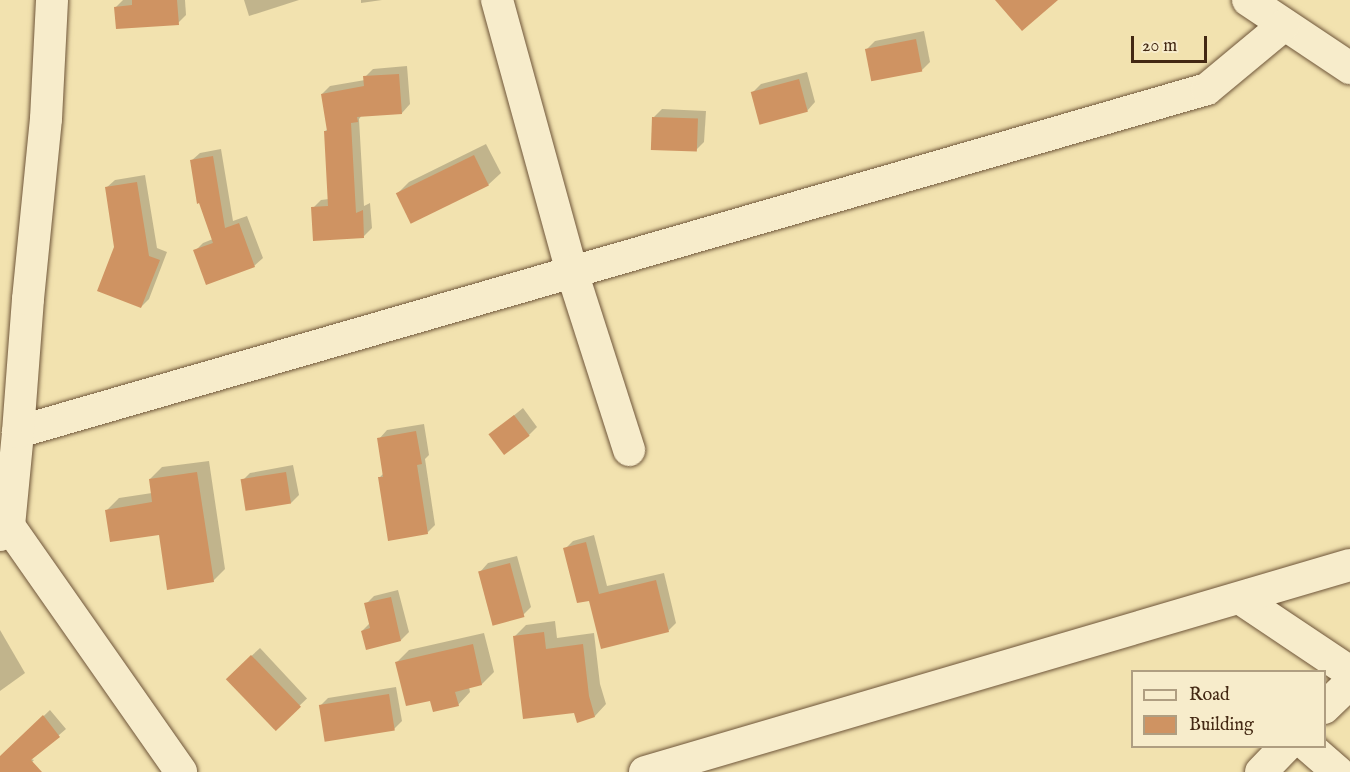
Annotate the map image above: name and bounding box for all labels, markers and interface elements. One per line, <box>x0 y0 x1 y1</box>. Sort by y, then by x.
scale bar <box>1134 24 1210 62</box>
text: 20 m <box>1142 35 1177 58</box>
legend <box>1131 670 1326 748</box>
text: Road <box>1189 684 1230 707</box>
text: Building <box>1189 714 1254 737</box>

